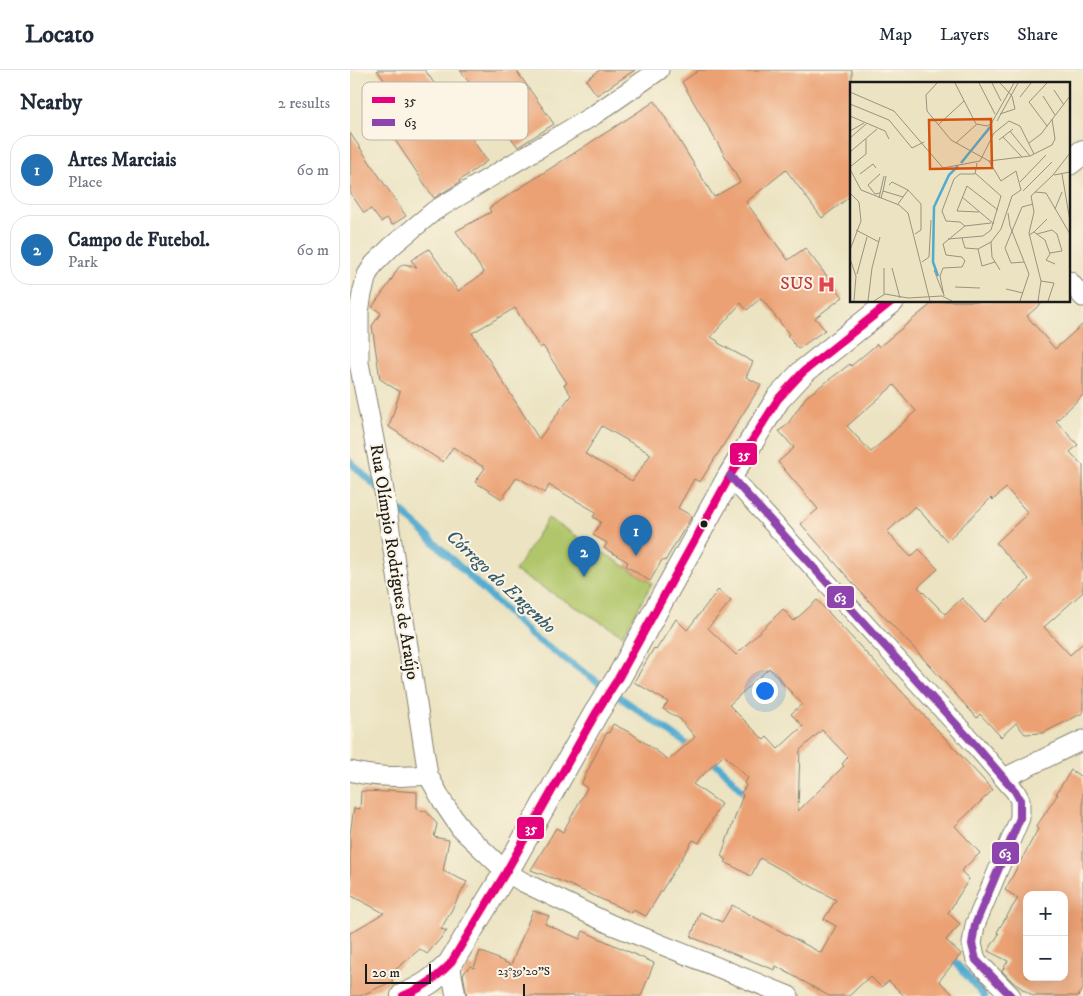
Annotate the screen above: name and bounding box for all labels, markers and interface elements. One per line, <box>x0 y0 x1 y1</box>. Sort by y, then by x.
text: Locato <box>25 20 94 50</box>
text: Map <box>879 24 912 46</box>
text: Layers <box>940 24 989 46</box>
text: Share <box>1017 24 1058 46</box>
legend <box>362 82 528 140</box>
inset map <box>850 82 1070 302</box>
text: Nearby <box>20 90 82 116</box>
text: 35 <box>404 92 416 110</box>
text: 2 results <box>278 93 330 113</box>
text: 63 <box>404 114 417 132</box>
text: Artes Marciais <box>68 149 176 172</box>
text: 1 <box>34 160 40 180</box>
text: 60 m <box>297 160 329 180</box>
text: Place <box>68 172 102 192</box>
text: Campo de Futebol. <box>68 229 210 252</box>
text: 2 <box>33 240 41 260</box>
text: 60 m <box>297 240 329 260</box>
text: Park <box>68 252 98 272</box>
place label: SUS <box>780 273 813 295</box>
hospital icon: SUS <box>817 274 837 294</box>
line badge: 35 <box>729 442 758 466</box>
street label: Rua Olímpio Rodrigues de Araújo <box>364 443 424 682</box>
text: 35 <box>738 446 750 464</box>
pin: 1 <box>620 515 652 556</box>
unlabelled marker <box>699 519 709 529</box>
water label: Córrego do Engenho <box>441 525 561 639</box>
pin: 2 <box>568 536 600 577</box>
line badge: 63 <box>826 585 855 609</box>
text: 63 <box>834 589 846 607</box>
your location <box>752 678 778 704</box>
line badge: 35 <box>516 816 545 840</box>
text: 35 <box>525 820 537 838</box>
line badge: 63 <box>991 841 1020 865</box>
text: 63 <box>999 845 1011 863</box>
map controls <box>1023 891 1068 981</box>
button: + <box>1023 891 1068 936</box>
button: − <box>1023 936 1068 981</box>
scale bar <box>365 961 431 984</box>
text: 20 m <box>372 964 400 982</box>
text: 23°39'20"S <box>498 964 550 979</box>

